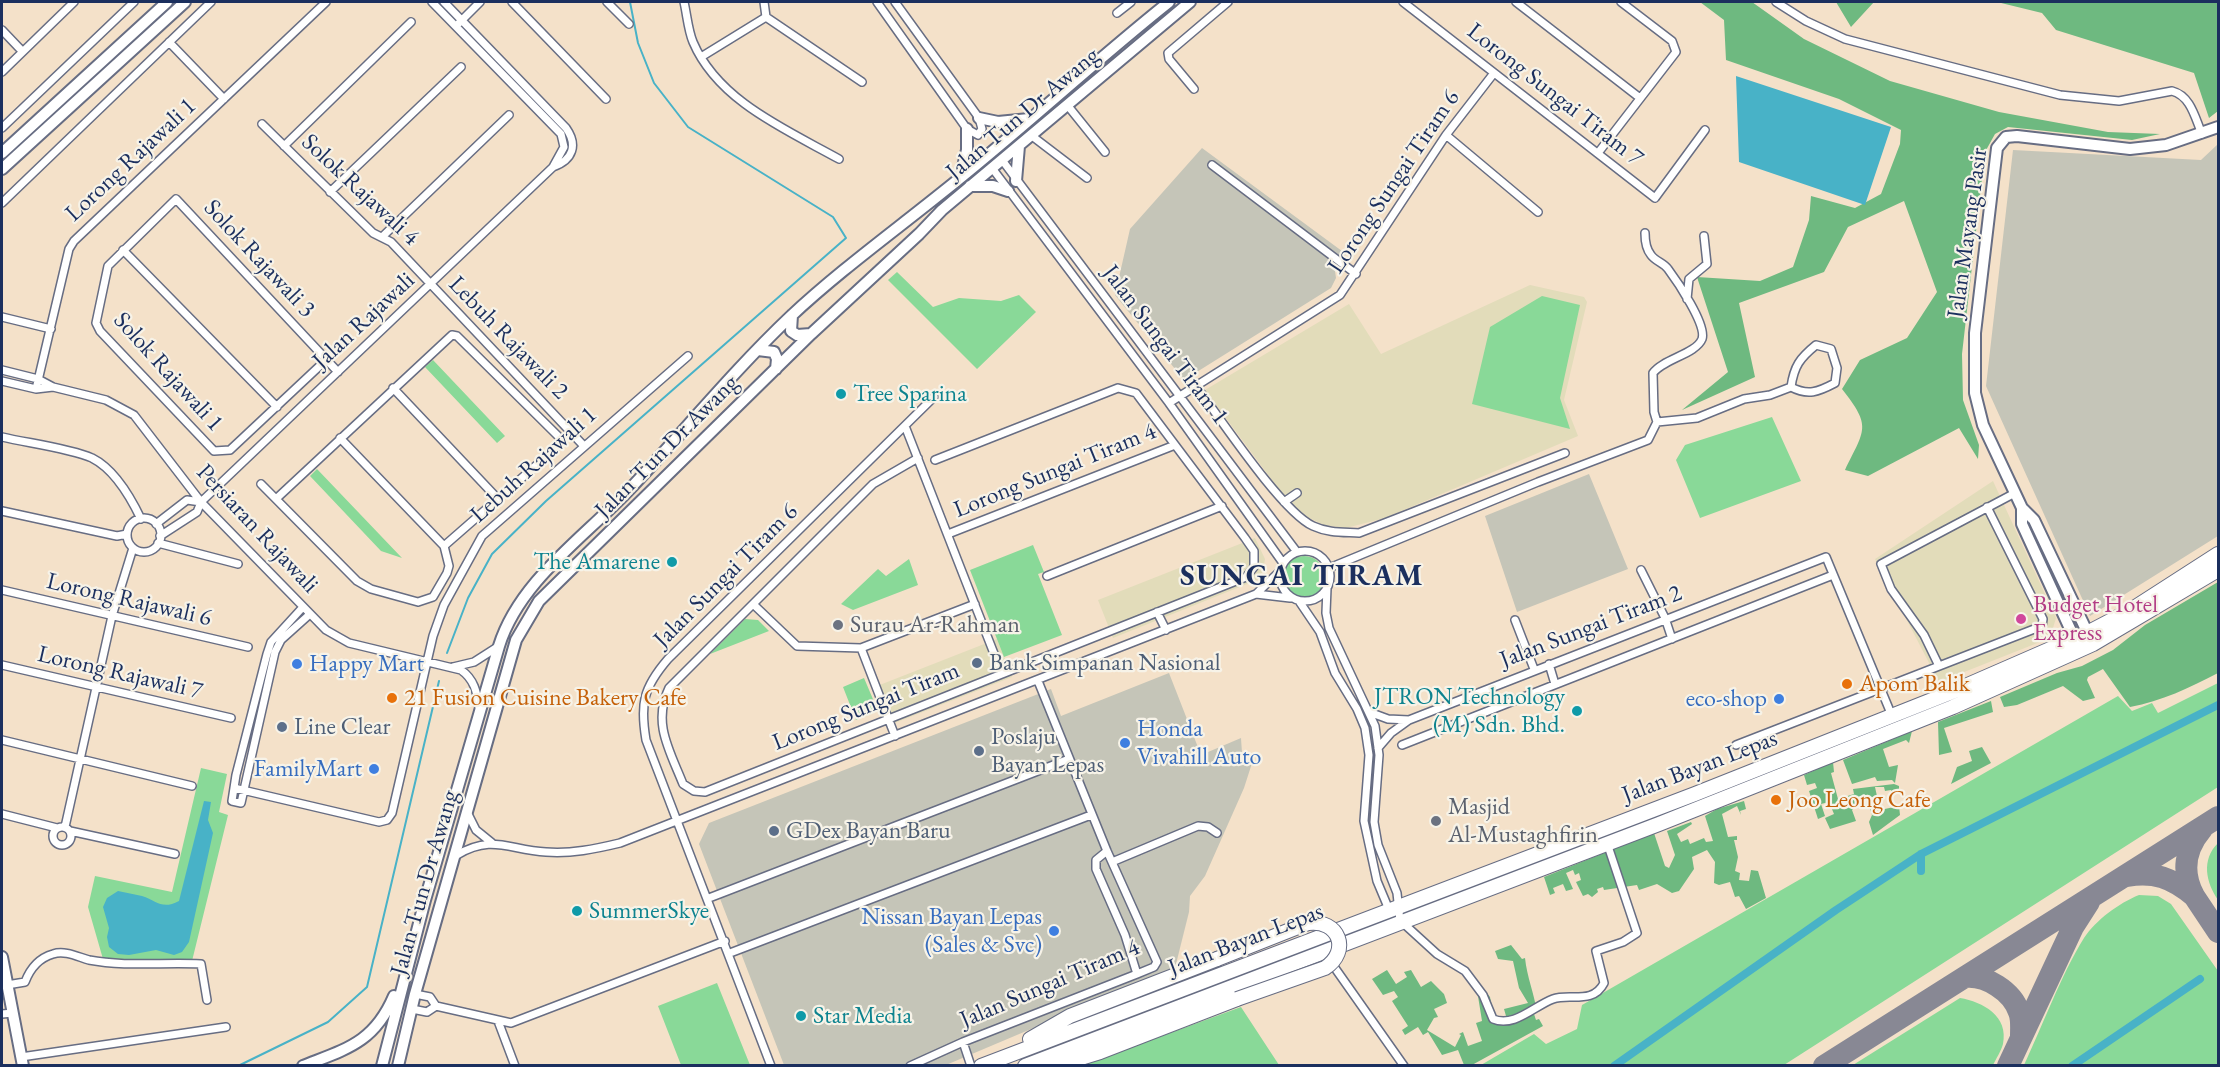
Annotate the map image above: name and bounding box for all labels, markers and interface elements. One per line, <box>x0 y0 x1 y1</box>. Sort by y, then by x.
street label: Lorong Sungai Tiram 7 <box>1461 17 1649 173</box>
street label: Jalan Tun Dr Awang <box>940 41 1106 187</box>
street label: Lorong Sungai Tiram 6 <box>1322 85 1466 279</box>
street label: Lorong Rajawali 1 <box>60 92 202 228</box>
street label: Solok Rajawali 4 <box>295 128 425 252</box>
street label: Jalan Mayang Pasir <box>1942 146 1994 320</box>
street label: Solok Rajawali 3 <box>197 194 321 324</box>
street label: Jalan Sungai Tiram 1 <box>1096 260 1234 430</box>
street label: Jalan Rajawali <box>307 267 421 375</box>
street label: Lebuh Rajawali 2 <box>442 270 574 406</box>
street label: Solok Rajawali 1 <box>107 306 229 438</box>
street label: Jalan Tun Dr Awang <box>589 369 745 525</box>
place label: Tree Sparina <box>853 380 967 408</box>
marker: Tree Sparina <box>834 387 848 401</box>
street label: Lebuh Rajawali 1 <box>465 401 603 529</box>
street label: Lorong Sungai Tiram 4 <box>950 417 1160 525</box>
street label: Persiaran Rajawali <box>190 458 324 600</box>
street label: Jalan Sungai Tiram 6 <box>648 498 804 654</box>
place label: The Amarene <box>533 548 660 576</box>
marker: The Amarene <box>665 555 679 569</box>
district label: SUNGAI TIRAM <box>1180 559 1424 595</box>
street label: Lorong Rajawali 6 <box>44 567 214 633</box>
street label: Jalan Sungai Tiram 2 <box>1496 579 1686 675</box>
place label: Budget Hotel Express <box>2033 591 2158 647</box>
place label: Surau Ar-Rahman <box>850 611 1020 639</box>
marker: Budget Hotel Express <box>2014 612 2028 626</box>
marker: Surau Ar-Rahman <box>831 618 845 632</box>
street label: Lorong Rajawali 7 <box>35 640 205 706</box>
place label: Bank Simpanan Nasional <box>989 649 1220 677</box>
place label: Happy Mart <box>309 650 424 678</box>
street label: Lorong Sungai Tiram <box>768 656 964 758</box>
marker: Bank Simpanan Nasional <box>970 656 984 670</box>
marker: Happy Mart <box>290 657 304 671</box>
place label: Apom Balik <box>1859 670 1970 698</box>
marker: Apom Balik <box>1840 677 1854 691</box>
place label: JTRON Technology (M) Sdn. Bhd. <box>1374 683 1565 739</box>
place label: 21 Fusion Cuisine Bakery Cafe <box>404 684 686 712</box>
place label: eco-shop <box>1686 685 1767 713</box>
marker: 21 Fusion Cuisine Bakery Cafe <box>385 691 399 705</box>
marker: eco-shop <box>1772 692 1786 706</box>
marker: JTRON Technology (M) Sdn. Bhd. <box>1570 704 1584 718</box>
place label: Line Clear <box>294 713 390 741</box>
place label: Honda Vivahill Auto <box>1137 715 1261 771</box>
marker: Line Clear <box>275 720 289 734</box>
place label: Poslaju Bayan Lepas <box>991 723 1104 779</box>
street label: Jalan Bayan Lepas <box>1618 724 1782 810</box>
marker: Honda Vivahill Auto <box>1118 736 1132 750</box>
marker: Poslaju Bayan Lepas <box>972 744 986 758</box>
place label: FamilyMart <box>254 755 362 783</box>
marker: FamilyMart <box>367 762 381 776</box>
place label: Joo Leong Cafe <box>1788 786 1931 814</box>
street label: Jalan Tun Dr Awang <box>385 787 465 979</box>
place label: Masjid Al-Mustaghfirin <box>1448 793 1598 849</box>
marker: Joo Leong Cafe <box>1769 793 1783 807</box>
marker: Masjid Al-Mustaghfirin <box>1429 814 1443 828</box>
place label: GDex Bayan Baru <box>786 817 951 845</box>
marker: GDex Bayan Baru <box>767 824 781 838</box>
place label: SummerSkye <box>589 897 709 925</box>
street label: Jalan Bayan Lepas <box>1164 897 1328 983</box>
place label: Nissan Bayan Lepas (Sales & Svc) <box>861 903 1042 959</box>
marker: SummerSkye <box>570 904 584 918</box>
marker: Nissan Bayan Lepas (Sales & Svc) <box>1047 924 1061 938</box>
street label: Jalan Sungai Tiram 4 <box>956 933 1144 1035</box>
place label: Star Media <box>813 1002 912 1030</box>
marker: Star Media <box>794 1009 808 1023</box>

